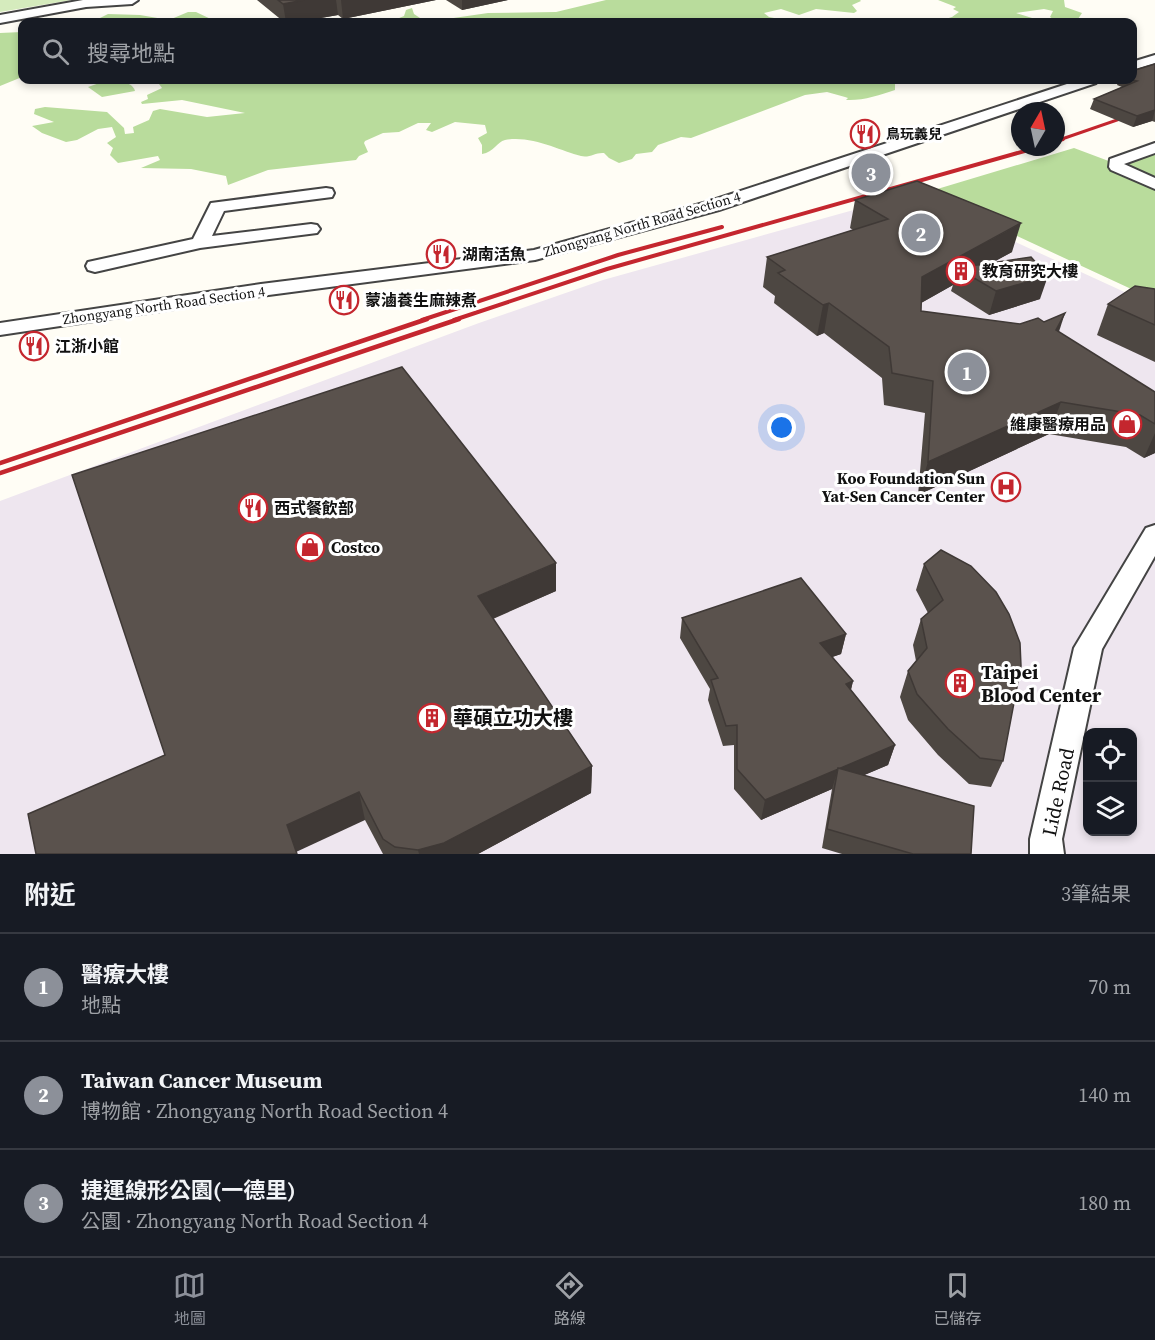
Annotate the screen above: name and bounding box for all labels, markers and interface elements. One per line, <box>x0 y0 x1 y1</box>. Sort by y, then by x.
search box <box>18 18 1137 84</box>
icon: search <box>39 35 72 68</box>
text: 搜尋地點 <box>87 38 175 68</box>
north arrow <box>1011 102 1065 156</box>
restaurant icon: 鳥玩義兒 <box>849 118 881 150</box>
place label: 鳥玩義兒 <box>886 124 942 144</box>
pin: 3 <box>852 150 890 195</box>
street label: Zhongyang North Road Section 4 <box>541 186 743 262</box>
pin: 2 <box>902 210 940 256</box>
restaurant icon: 湖南活魚 <box>425 238 457 270</box>
place label: 湖南活魚 <box>462 243 526 265</box>
building icon: 教育研究大樓 <box>945 255 977 287</box>
place label: 教育研究大樓 <box>982 260 1078 282</box>
street label: Zhongyang North Road Section 4 <box>62 281 266 329</box>
restaurant icon: 蒙滷養生麻辣煮 <box>328 284 360 316</box>
place label: 蒙滷養生麻辣煮 <box>365 289 477 311</box>
restaurant icon: 江浙小館 <box>18 330 50 362</box>
place label: 江浙小館 <box>55 335 119 357</box>
pin: 1 <box>948 350 986 394</box>
shop icon: 維康醫療用品 <box>1111 408 1143 440</box>
your location <box>767 413 796 442</box>
place label: 維康醫療用品 <box>1010 413 1106 435</box>
place label: Koo Foundation Sun Yat-Sen Cancer Center <box>822 467 986 507</box>
hospital icon: Koo Foundation Sun Yat-Sen Cancer Center <box>990 471 1022 503</box>
restaurant icon: 西式餐飲部 <box>237 492 269 524</box>
place label: 西式餐飲部 <box>274 497 354 519</box>
shop icon: Costco <box>294 531 326 563</box>
place label: Costco <box>331 536 380 558</box>
place label: Taipei Blood Center <box>981 658 1102 709</box>
building icon: Taipei Blood Center <box>944 667 976 699</box>
building icon: 華碩立功大樓 <box>416 702 448 734</box>
place label: 華碩立功大樓 <box>453 704 573 732</box>
map controls <box>1083 728 1137 836</box>
button: locate <box>1083 728 1137 782</box>
street label: Lide Road <box>1035 745 1081 839</box>
button: layers <box>1083 782 1137 836</box>
text: 附近 <box>24 877 76 913</box>
text: 3筆結果 <box>1061 880 1131 908</box>
text: 醫療大樓 <box>81 959 169 989</box>
text: 1 <box>38 973 49 1001</box>
text: 70 m <box>1088 973 1131 1001</box>
text: 地點 <box>81 991 121 1019</box>
text: Taiwan Cancer Museum <box>81 1065 322 1095</box>
text: 2 <box>38 1081 49 1109</box>
text: 140 m <box>1078 1081 1131 1109</box>
text: 博物館 · Zhongyang North Road Section 4 <box>81 1097 448 1125</box>
text: 捷運線形公園(一德里) <box>81 1175 296 1205</box>
text: 3 <box>38 1189 49 1217</box>
text: 180 m <box>1078 1189 1131 1217</box>
text: 公園 · Zhongyang North Road Section 4 <box>81 1207 428 1235</box>
tab: 地圖 <box>173 1269 206 1329</box>
tab: 路線 <box>553 1269 586 1329</box>
tab: 已儲存 <box>933 1269 981 1329</box>

